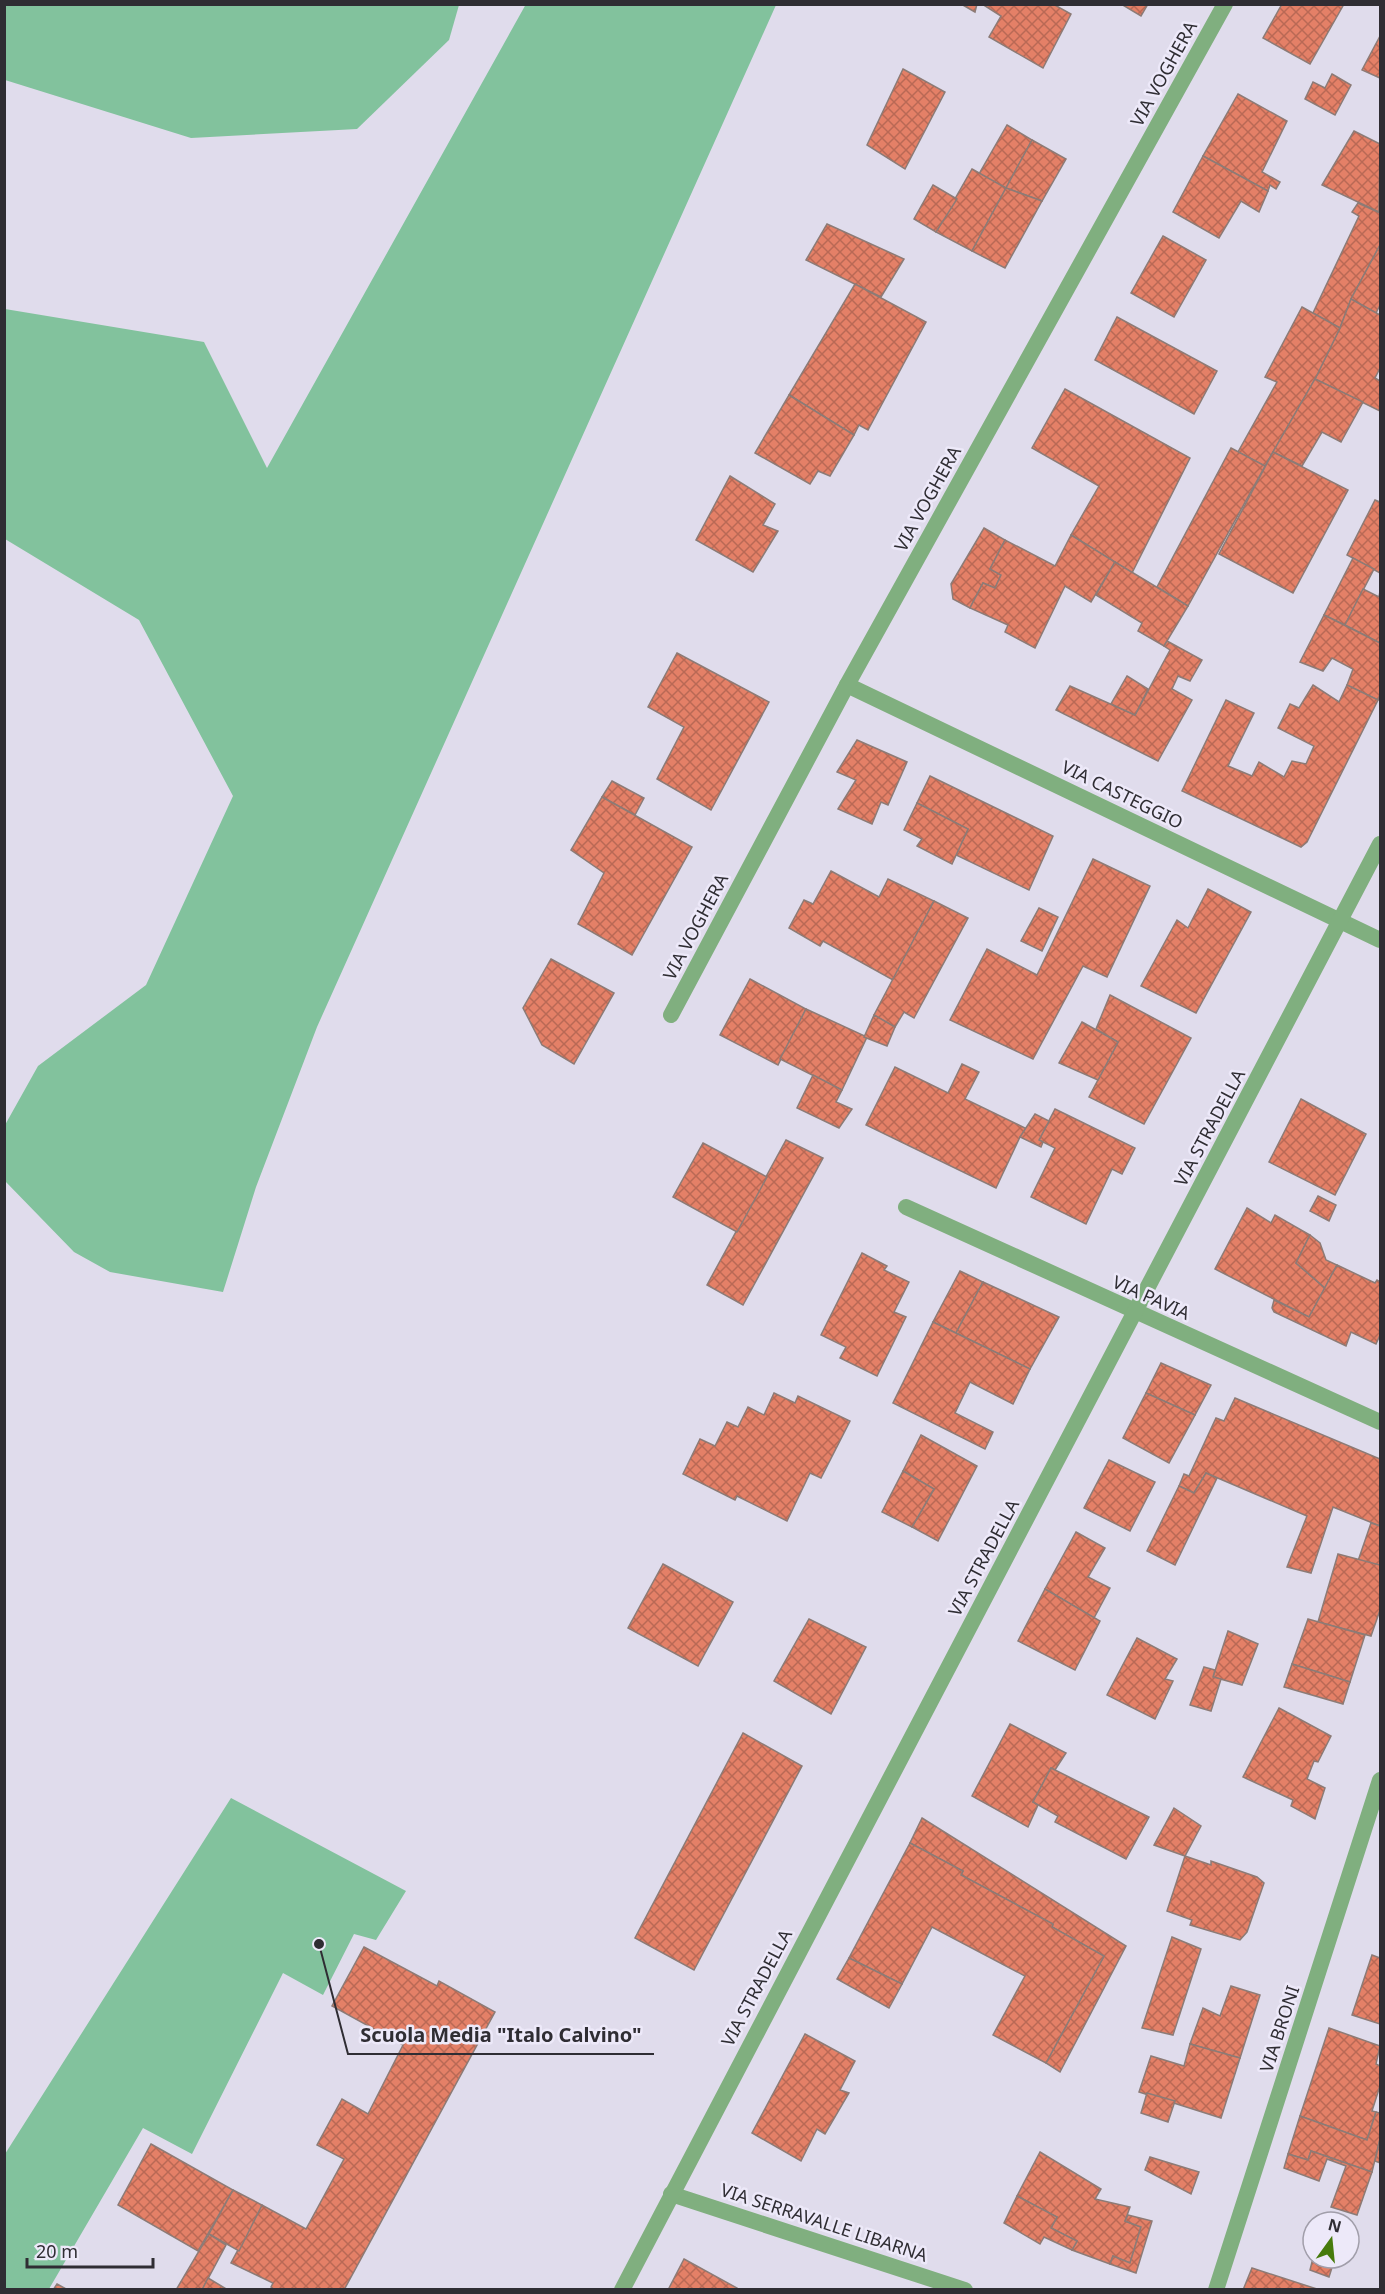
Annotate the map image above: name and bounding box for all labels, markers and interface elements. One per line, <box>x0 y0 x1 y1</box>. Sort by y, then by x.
street label: VIA VOGHERA <box>1124 16 1202 130</box>
street label: VIA VOGHERA <box>888 441 966 555</box>
street label: VIA CASTEGGIO <box>1058 754 1187 834</box>
street label: VIA VOGHERA <box>657 869 733 984</box>
street label: VIA STRADELLA <box>1168 1064 1250 1190</box>
street label: VIA PAVIA <box>1109 1269 1194 1325</box>
street label: VIA STRADELLA <box>942 1494 1024 1620</box>
street label: VIA STRADELLA <box>715 1924 797 2050</box>
street label: VIA BRONI <box>1254 1982 1304 2075</box>
callout: Scuola Media "Italo Calvino" <box>348 2016 654 2054</box>
text: Scuola Media "Italo Calvino" <box>360 2021 642 2048</box>
street label: VIA SERRAVALLE LIBARNA <box>718 2177 931 2267</box>
north arrow <box>1301 2210 1361 2270</box>
text: N <box>1326 2213 1344 2238</box>
scale bar <box>27 2231 153 2269</box>
text: 20 m <box>36 2239 78 2263</box>

